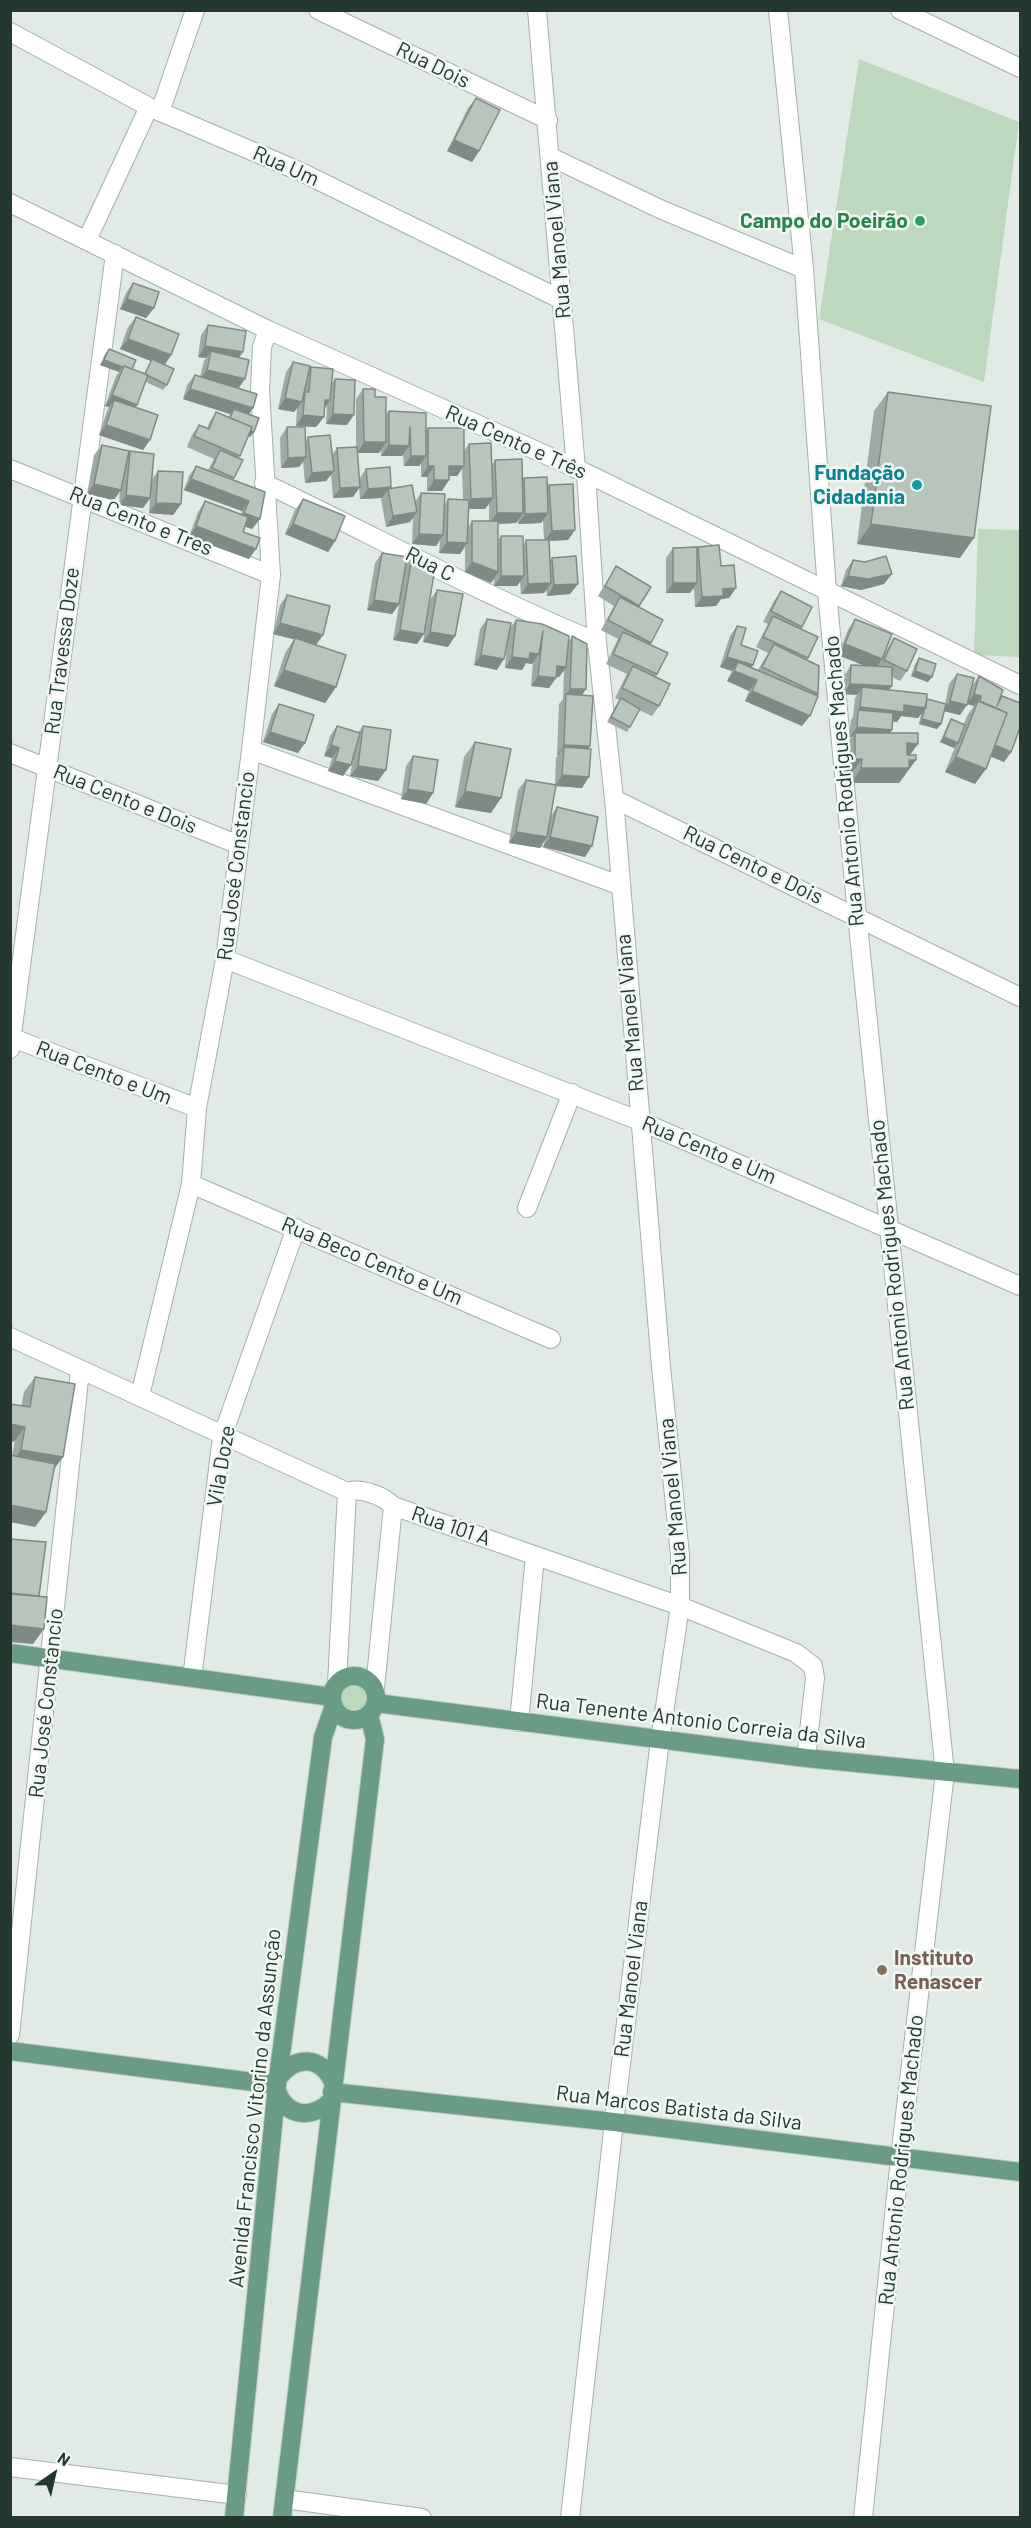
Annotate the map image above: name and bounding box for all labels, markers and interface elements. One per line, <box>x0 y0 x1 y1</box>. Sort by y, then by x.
street label: Rua Dois <box>392 36 474 94</box>
street label: Rua Um <box>249 140 323 192</box>
street label: Rua Manoel Viana <box>538 160 576 320</box>
place label: Campo do Poeirão <box>740 208 908 234</box>
marker: Campo do Poeirão <box>913 214 927 228</box>
street label: Rua Cento e Três <box>441 400 591 484</box>
place label: Fundação Cidadania <box>813 460 905 510</box>
marker: Fundação Cidadania <box>910 478 924 492</box>
street label: Rua Cento e Tres <box>66 481 216 561</box>
street label: Rua C <box>401 541 459 587</box>
street label: Rua Travessa Doze <box>39 566 85 736</box>
street label: Rua Antonio Rodrigues Machado <box>819 634 869 928</box>
street label: Rua Cento e Dois <box>50 759 200 839</box>
street label: Rua José Constancio <box>212 770 260 962</box>
street label: Rua Cento e Dois <box>679 820 827 910</box>
street label: Rua Manoel Viana <box>611 933 649 1093</box>
street label: Rua Cento e Um <box>32 1036 176 1110</box>
street label: Rua Cento e Um <box>638 1110 780 1190</box>
street label: Rua Antonio Rodrigues Machado <box>864 1118 920 1412</box>
street label: Rua Beco Cento e Um <box>278 1211 466 1311</box>
street label: Rua Manoel Viana <box>654 1417 692 1577</box>
street label: Vila Doze <box>201 1423 241 1509</box>
street label: Rua 101 A <box>408 1501 494 1551</box>
street label: Rua José Constancio <box>23 1607 69 1799</box>
street label: Rua Tenente Antonio Correia da Silva <box>534 1688 868 1754</box>
street label: Rua Manoel Viana <box>609 1899 653 2059</box>
street label: Avenida Francisco Vitorino da Assunção <box>224 1927 286 2289</box>
place label: Instituto Renascer <box>894 1945 982 1995</box>
marker: Instituto Renascer <box>875 1963 889 1977</box>
street label: Rua Antonio Rodrigues Machado <box>873 2013 929 2307</box>
street label: Rua Marcos Batista da Silva <box>555 2080 803 2136</box>
north arrow <box>24 2444 84 2504</box>
text: N <box>55 2448 74 2470</box>

